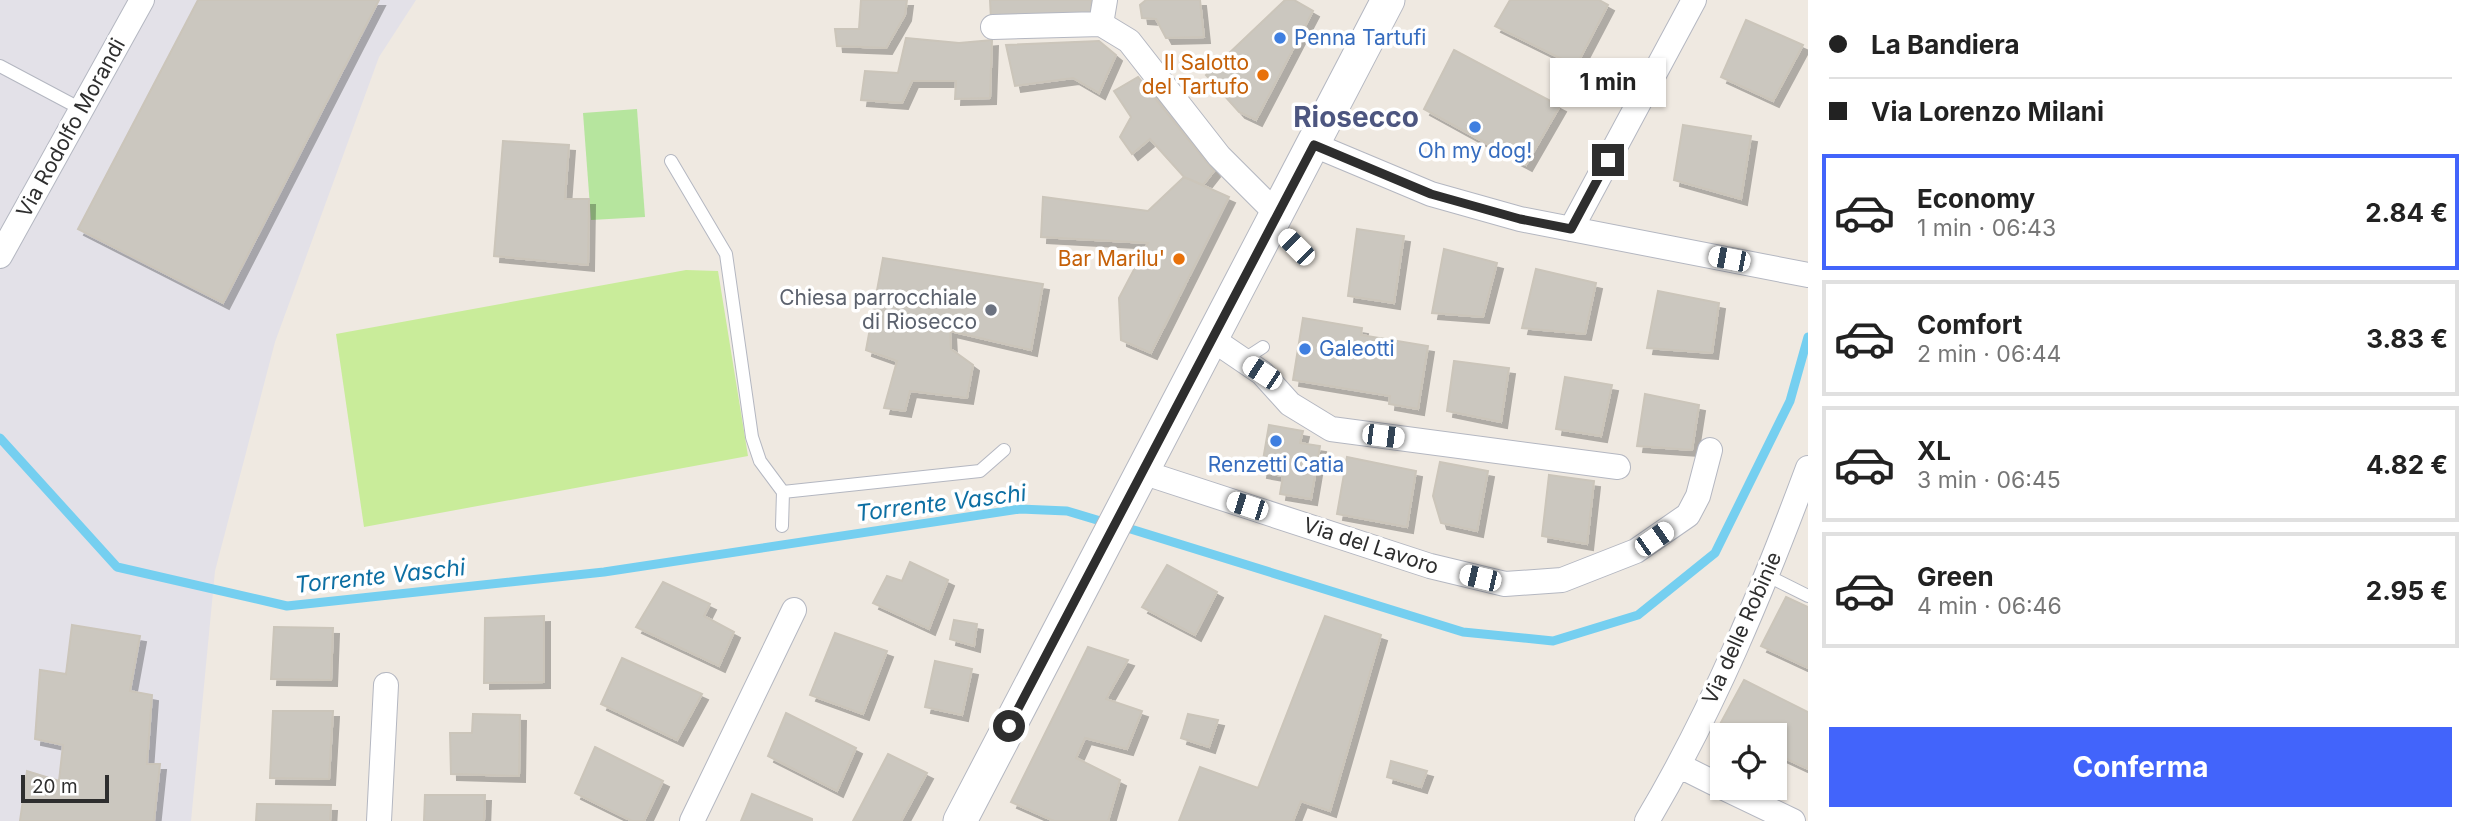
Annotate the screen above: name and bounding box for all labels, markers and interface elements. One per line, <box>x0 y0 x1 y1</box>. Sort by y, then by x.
place label: Penna Tartufi <box>1294 25 1426 50</box>
text: La Bandiera <box>1871 29 2020 60</box>
marker: Penna Tartufi <box>1272 30 1288 46</box>
street label: Via Rodolfo Morandi <box>11 34 130 222</box>
place label: Il Salotto del Tartufo <box>1142 50 1249 99</box>
callout: 1 min <box>1550 58 1666 108</box>
marker: Il Salotto del Tartufo <box>1255 67 1271 83</box>
text: 1 min <box>1580 68 1636 96</box>
text: Via Lorenzo Milani <box>1871 96 2104 127</box>
district label: Riosecco <box>1293 100 1419 134</box>
marker: Oh my dog! <box>1467 119 1483 135</box>
place label: Oh my dog! <box>1418 138 1532 163</box>
route end <box>1592 144 1624 176</box>
icon: car <box>1833 181 1896 244</box>
text: Economy <box>1917 183 2035 214</box>
text: 2.84 € <box>2365 197 2448 228</box>
text: 1 min · 06:43 <box>1917 214 2056 242</box>
car <box>1274 225 1319 269</box>
car <box>1707 245 1752 273</box>
place label: Bar Marilu' <box>1058 246 1165 271</box>
marker: Bar Marilu' <box>1171 251 1187 267</box>
place label: Chiesa parrocchiale di Riosecco <box>779 285 977 334</box>
marker: Chiesa parrocchiale di Riosecco <box>983 302 999 318</box>
icon: car <box>1833 307 1896 370</box>
text: Comfort <box>1917 309 2022 340</box>
text: 3.83 € <box>2366 323 2448 354</box>
place label: Galeotti <box>1319 336 1395 361</box>
text: 2 min · 06:44 <box>1917 340 2061 368</box>
marker: Galeotti <box>1297 341 1313 357</box>
car <box>1239 353 1286 393</box>
car <box>1361 423 1406 449</box>
marker: Renzetti Catia <box>1268 433 1284 449</box>
icon: car <box>1833 433 1896 496</box>
text: XL <box>1917 435 1951 466</box>
text: 4.82 € <box>2366 449 2448 480</box>
place label: Renzetti Catia <box>1208 452 1344 477</box>
text: 3 min · 06:45 <box>1917 466 2061 494</box>
water label: Torrente Vaschi <box>854 479 1028 527</box>
car <box>1224 490 1271 522</box>
street label: Via del Lavoro <box>1300 512 1442 579</box>
car <box>1631 518 1678 560</box>
street label: Via delle Robinie <box>1697 548 1786 708</box>
water label: Torrente Vaschi <box>293 553 467 599</box>
icon: car <box>1833 559 1896 622</box>
text: Green <box>1917 561 1994 592</box>
car <box>1458 563 1503 593</box>
text: 2.95 € <box>2366 575 2448 606</box>
text: 4 min · 06:46 <box>1917 592 2062 620</box>
route start <box>993 710 1025 742</box>
map controls <box>1710 723 1787 800</box>
button: locate <box>1710 723 1787 800</box>
button: Conferma <box>1829 727 2452 807</box>
scale bar <box>21 772 108 804</box>
text: 20 m <box>32 775 78 798</box>

